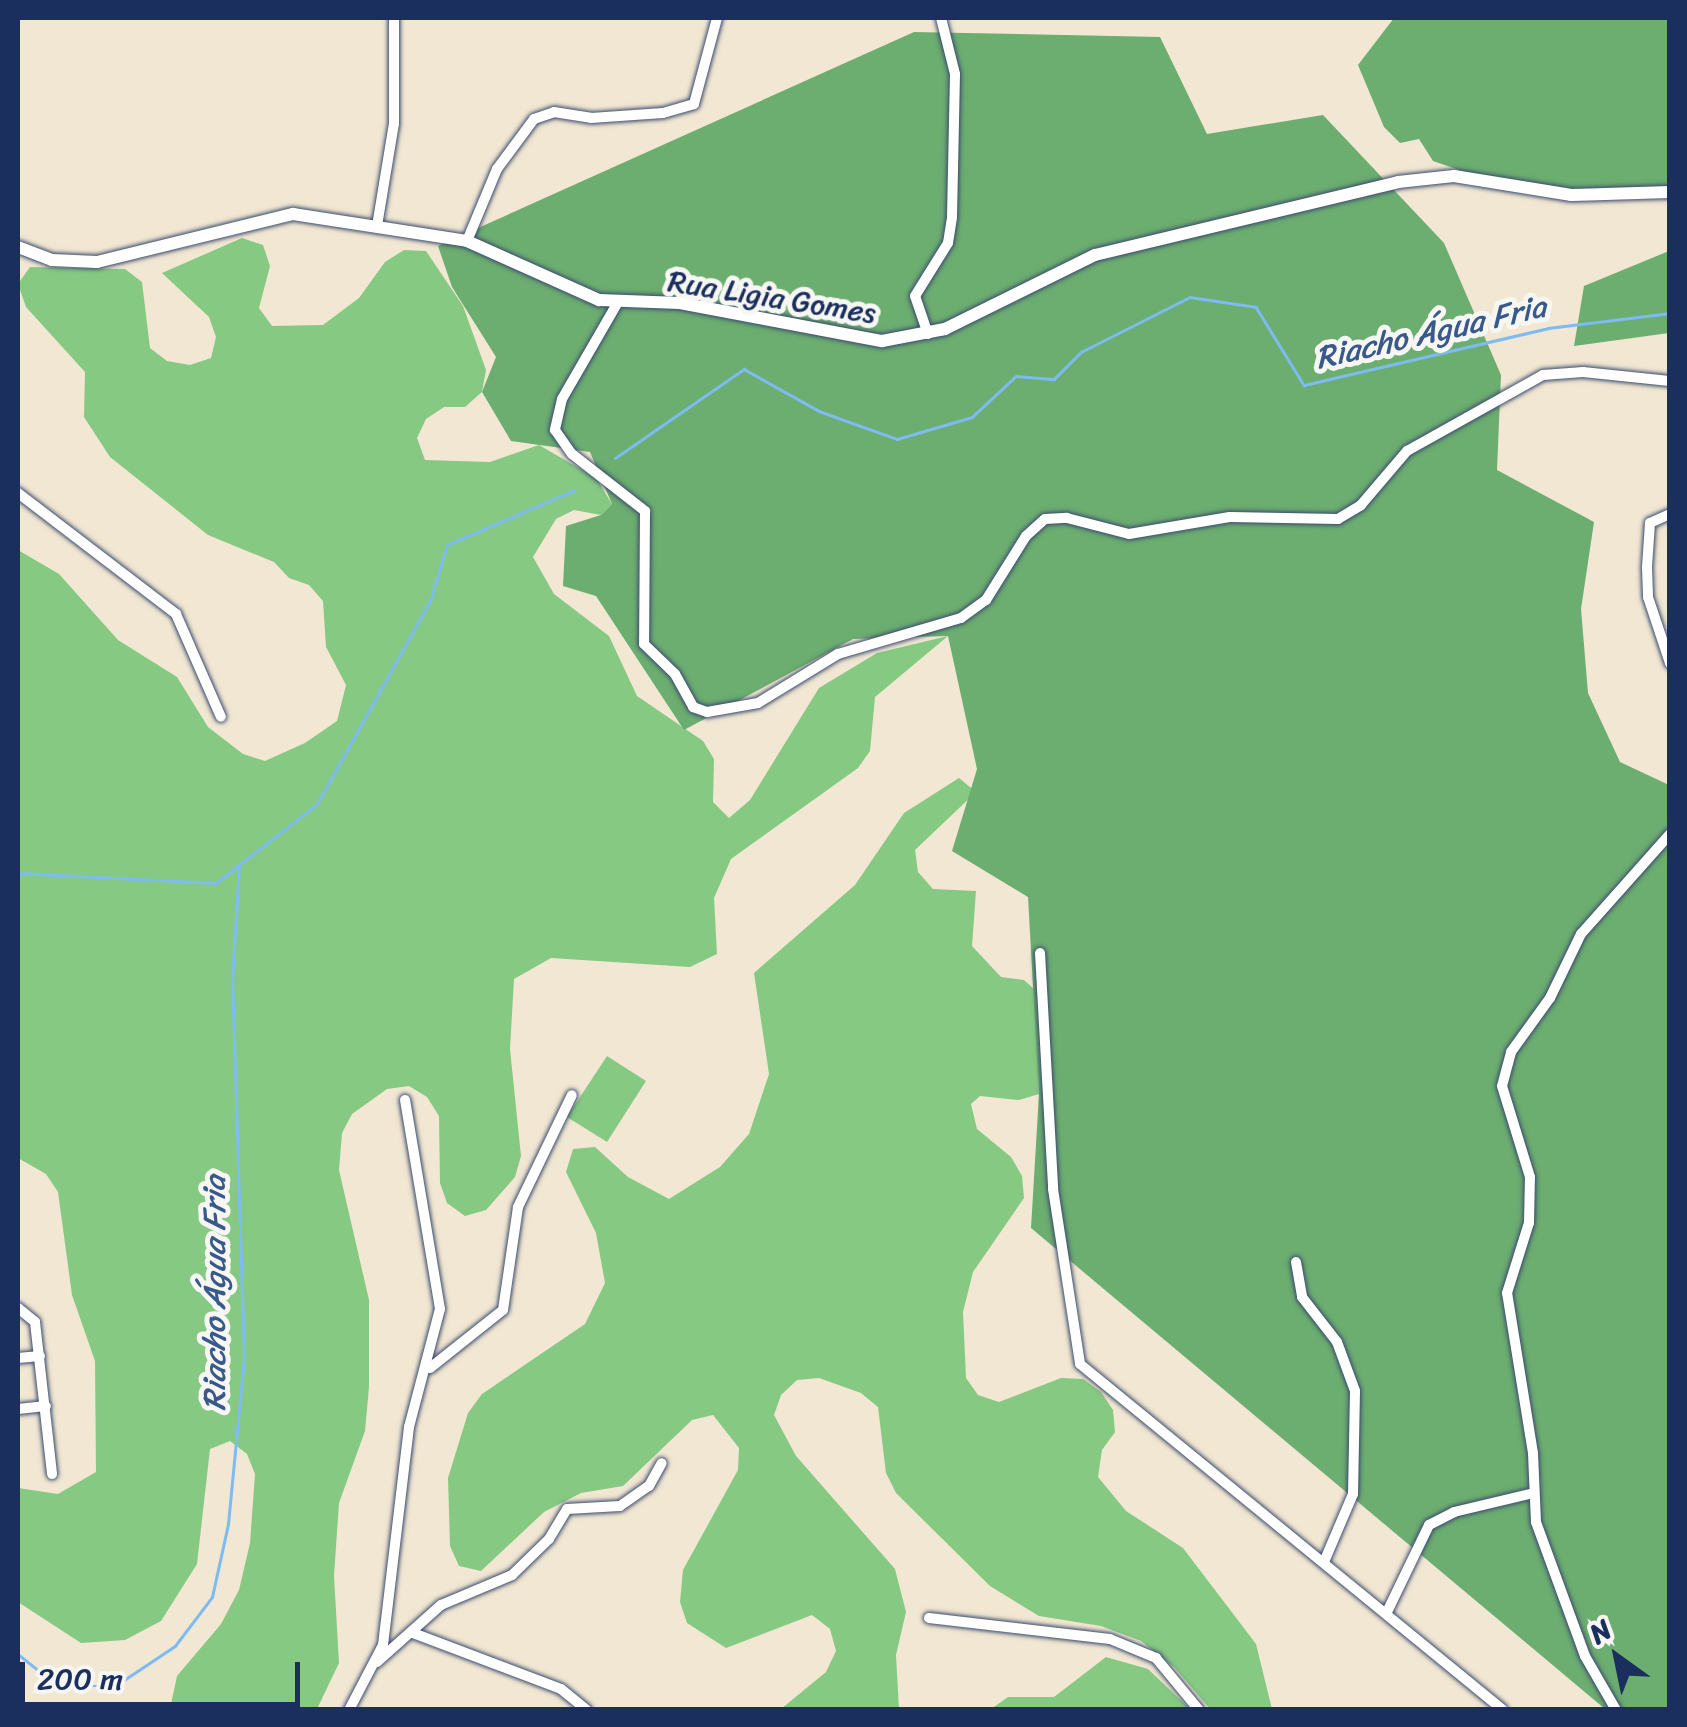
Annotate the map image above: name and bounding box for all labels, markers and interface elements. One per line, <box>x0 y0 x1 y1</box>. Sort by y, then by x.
street label: Rua Ligia Gomes <box>665 263 879 331</box>
water label: Riacho Água Fria <box>1312 288 1550 378</box>
water label: Riacho Água Fria <box>196 1175 234 1411</box>
text: N <box>1579 1606 1622 1657</box>
north arrow <box>1567 1607 1667 1707</box>
scale bar <box>25 1642 305 1704</box>
text: 200 m <box>37 1652 123 1706</box>

